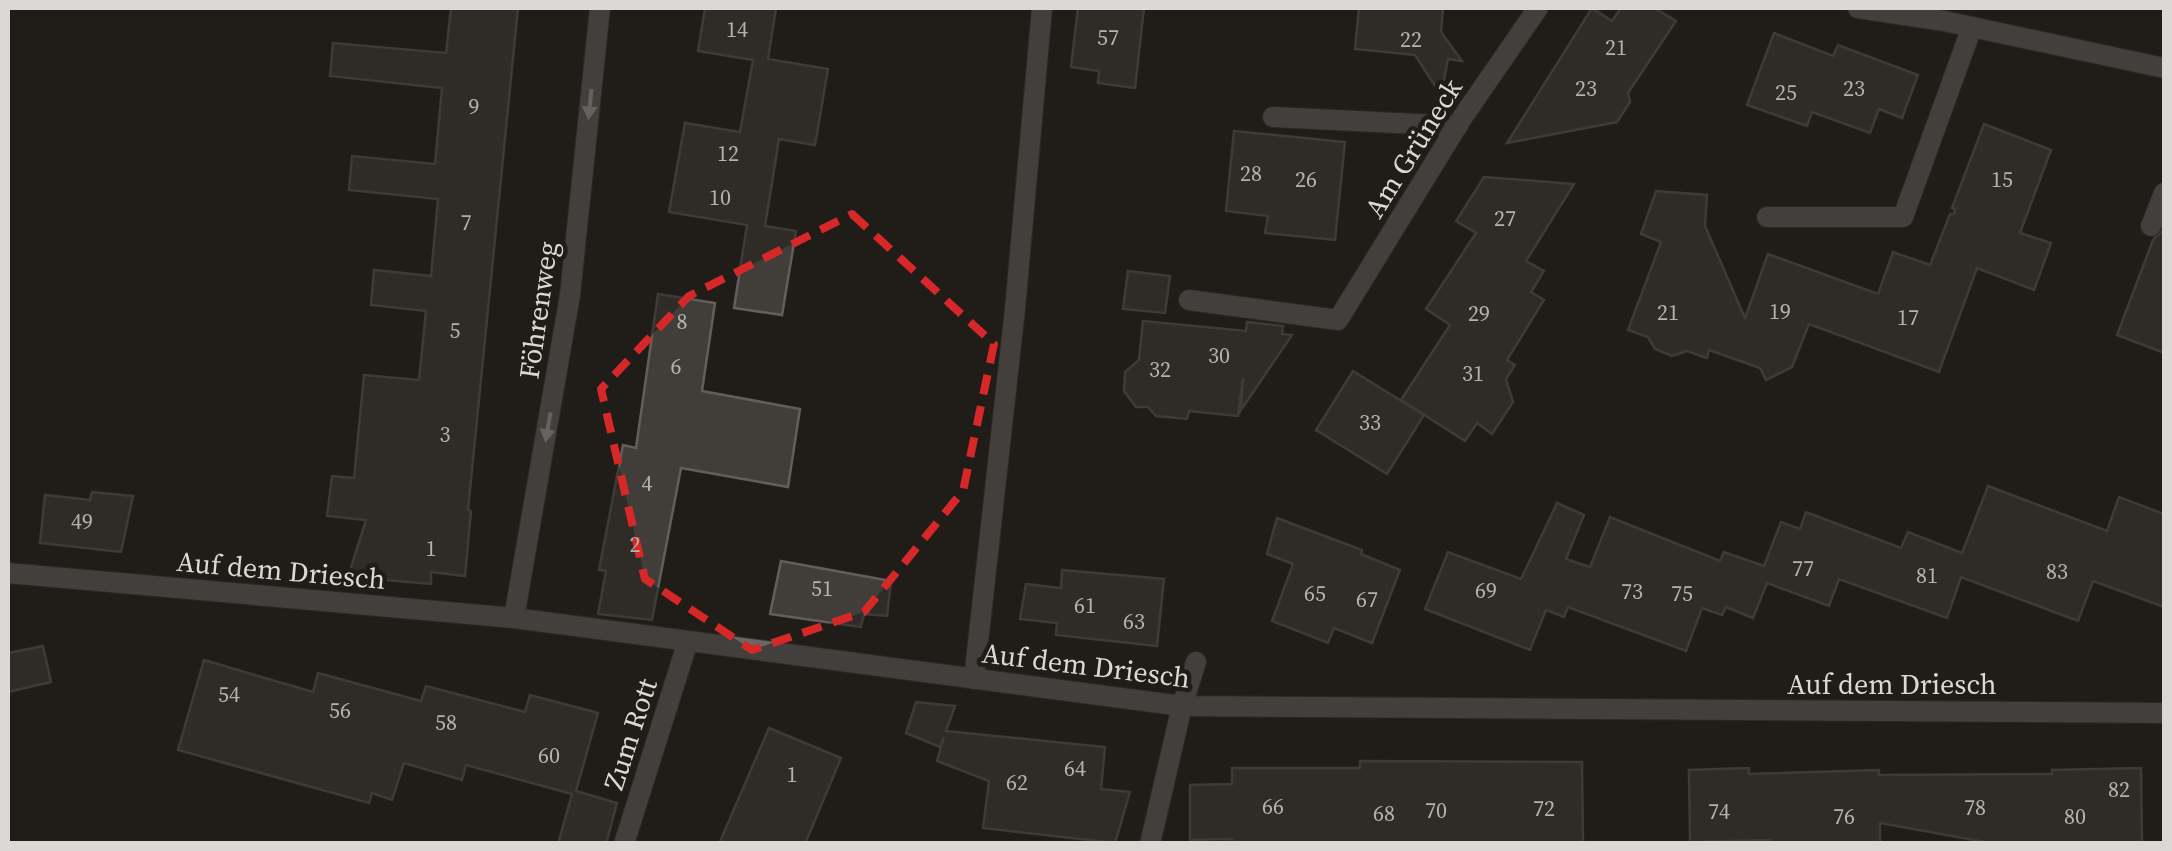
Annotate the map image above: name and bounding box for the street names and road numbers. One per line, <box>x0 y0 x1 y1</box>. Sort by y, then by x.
street label: Am Grüneck <box>1355 71 1471 225</box>
street label: Föhrenweg <box>510 239 566 381</box>
street label: Auf dem Driesch <box>175 542 387 598</box>
street label: Auf dem Driesch <box>980 633 1192 697</box>
street label: Auf dem Driesch <box>1787 665 1997 703</box>
street label: Zum Rott <box>594 673 666 794</box>

